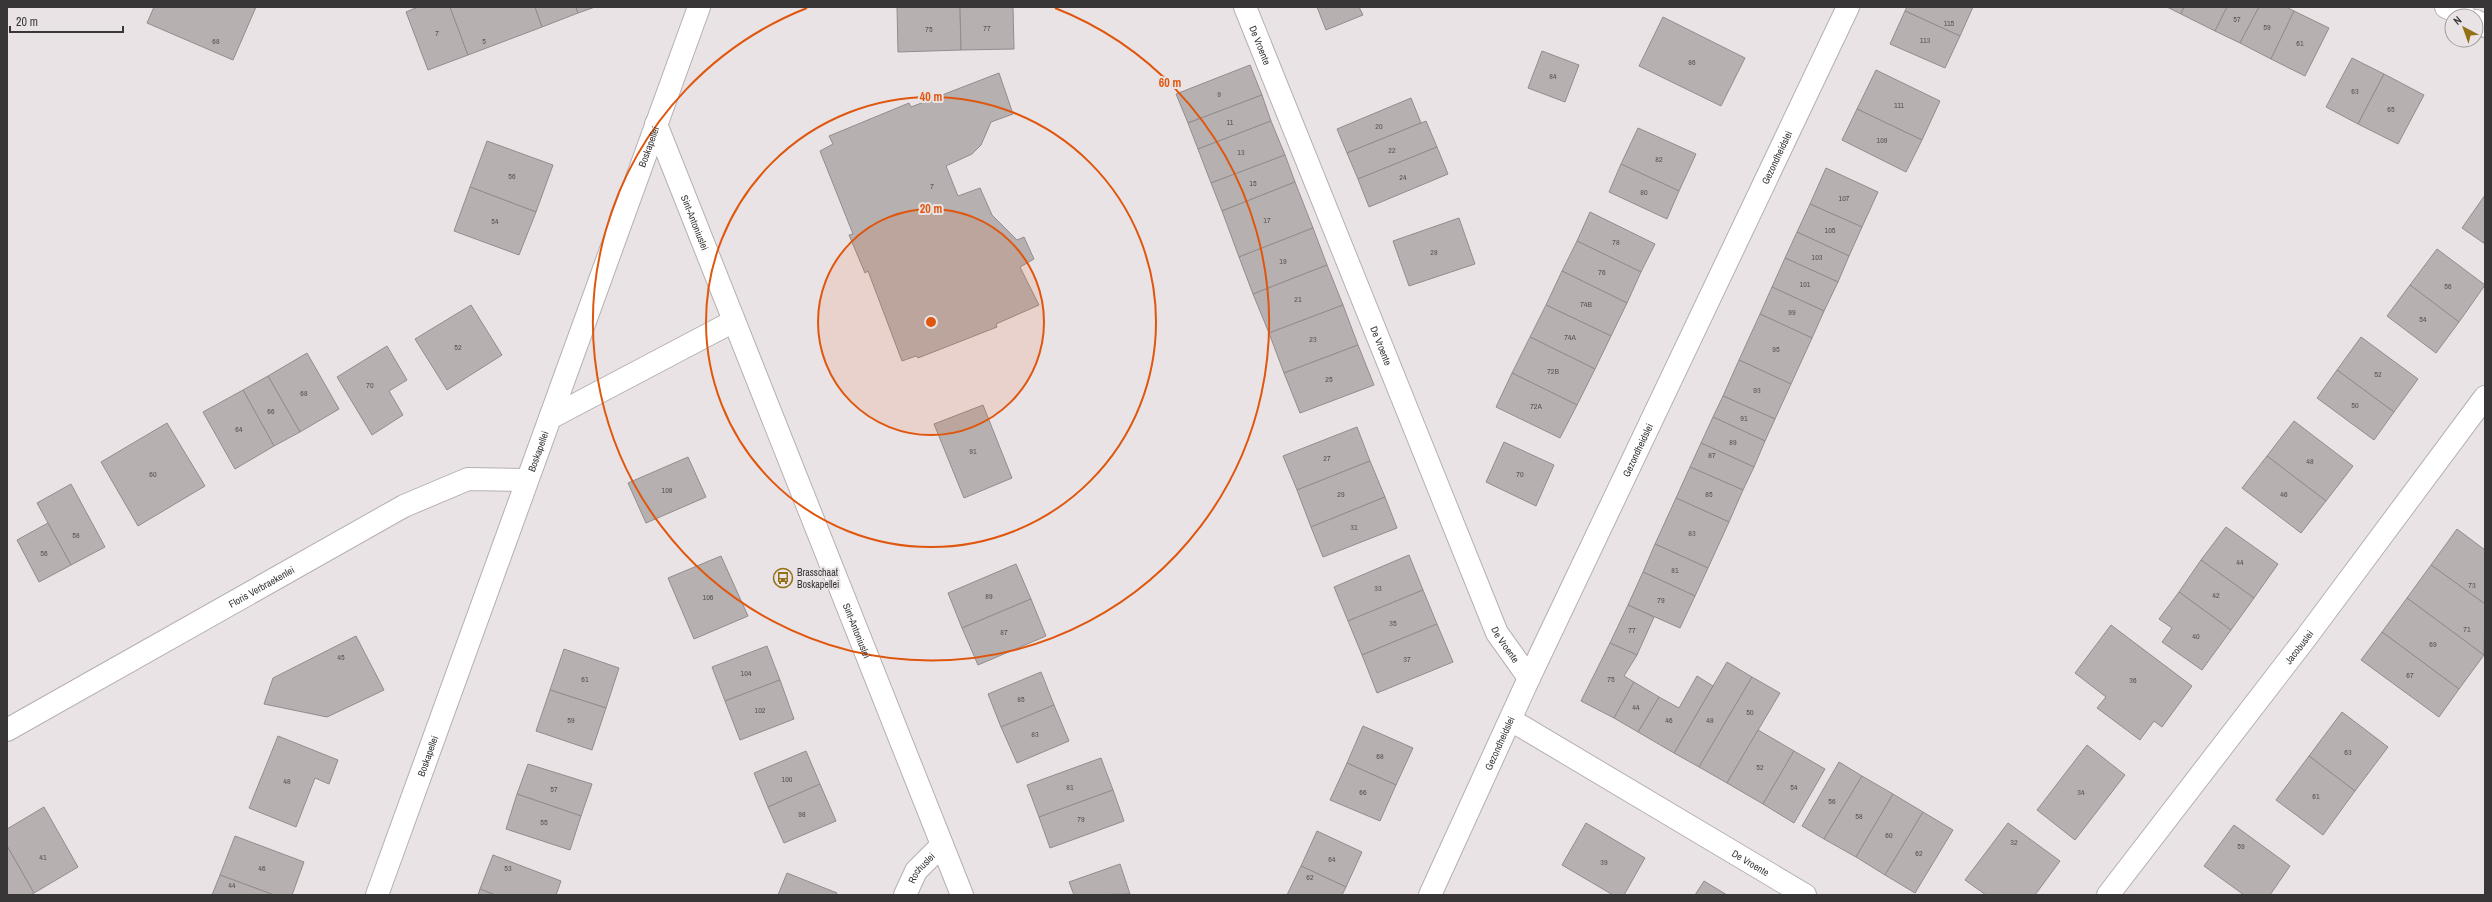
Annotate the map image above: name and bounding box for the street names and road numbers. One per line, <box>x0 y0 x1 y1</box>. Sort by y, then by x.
street label: De Vroente <box>1247 23 1274 67</box>
street label: Boskapellei <box>635 125 662 169</box>
street label: Gezondheidslei <box>1758 129 1795 186</box>
street label: Sint-Antoniuslei <box>678 193 712 252</box>
street label: De Vroente <box>1368 324 1395 368</box>
street label: Gezondheidslei <box>1619 421 1656 479</box>
street label: Boskapellei <box>525 429 551 473</box>
street label: Floris Verbraekenlei <box>226 563 296 610</box>
street label: Sint-Antoniuslei <box>840 601 874 660</box>
street label: De Vroente <box>1489 625 1523 665</box>
street label: Jacobuslei <box>2282 627 2316 666</box>
street label: Gezondheidslei <box>1481 714 1517 772</box>
street label: Boskapellei <box>414 734 441 778</box>
street label: De Vroente <box>1730 847 1772 879</box>
street label: Rochuslei <box>905 850 937 885</box>

